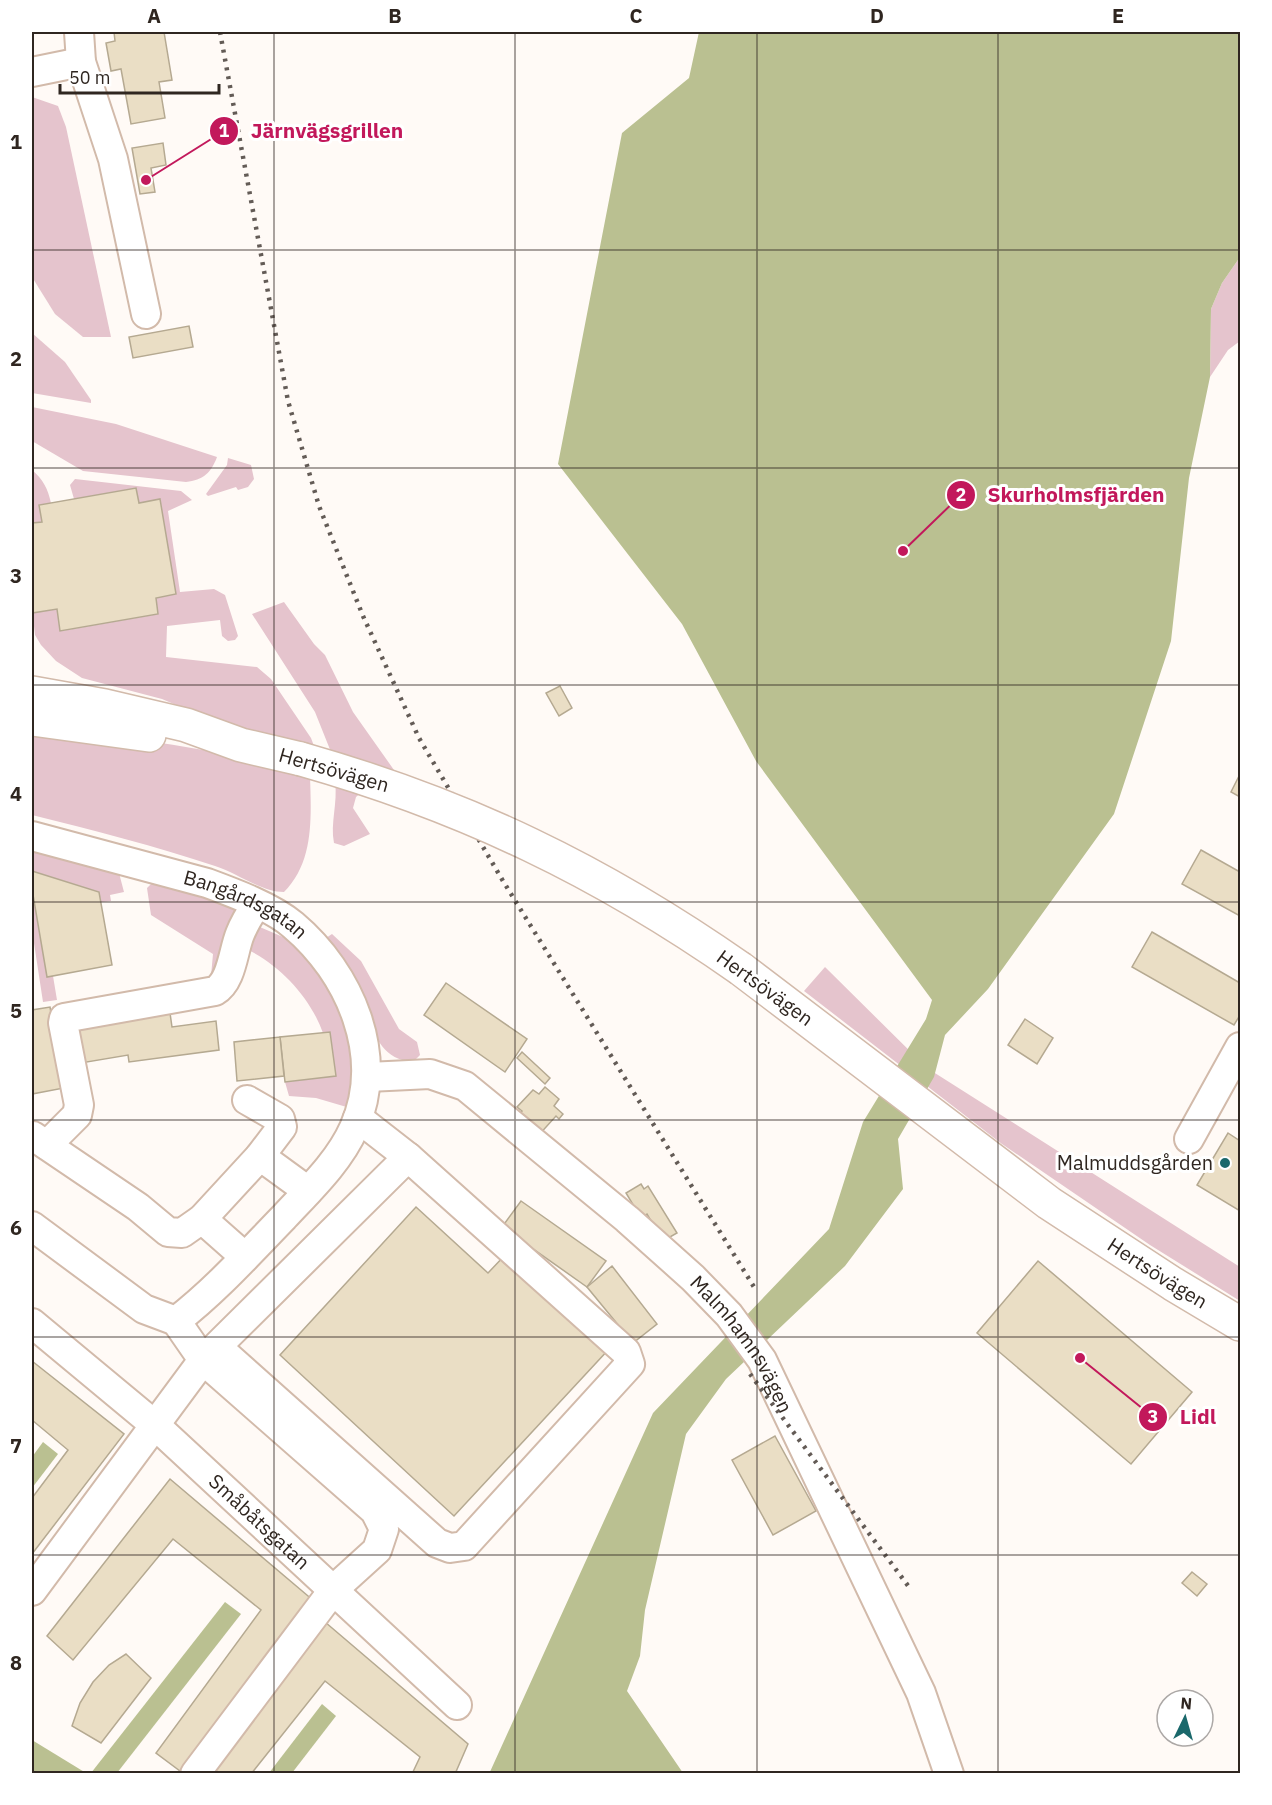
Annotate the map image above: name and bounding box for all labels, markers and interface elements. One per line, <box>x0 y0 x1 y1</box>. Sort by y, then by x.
text: A <box>147 2 161 29</box>
text: B <box>388 2 402 29</box>
text: C <box>629 2 643 29</box>
text: D <box>870 2 884 29</box>
text: E <box>1112 2 1124 29</box>
scale bar <box>60 57 219 95</box>
text: 50 m <box>69 66 111 89</box>
callout: Järnvägsgrillen <box>209 111 415 150</box>
text: Järnvägsgrillen <box>251 116 403 144</box>
text: 1 <box>219 119 230 142</box>
text: 1 <box>10 128 22 155</box>
text: 2 <box>10 345 22 372</box>
callout: Skurholmsfjärden <box>946 475 1177 514</box>
text: Skurholmsfjärden <box>987 480 1165 508</box>
text: 2 <box>956 483 966 506</box>
text: 3 <box>10 562 22 589</box>
street label: Hertsövägen <box>276 741 392 798</box>
text: 4 <box>10 780 22 807</box>
street label: Bangårdsgatan <box>181 863 314 945</box>
street label: Hertsövägen <box>711 943 819 1032</box>
text: 5 <box>10 997 22 1024</box>
place label: Malmuddsgården <box>1057 1149 1213 1176</box>
marker: Malmuddsgården <box>1218 1156 1232 1170</box>
text: 6 <box>10 1214 22 1241</box>
street label: Hertsövägen <box>1103 1231 1213 1315</box>
street label: Malmhamnsvägen <box>684 1269 799 1417</box>
callout: Lidl <box>1138 1398 1228 1437</box>
text: Lidl <box>1180 1402 1216 1430</box>
text: 3 <box>1148 1405 1158 1428</box>
text: 7 <box>10 1432 22 1459</box>
street label: Småbåtsgatan <box>203 1468 316 1575</box>
text: 8 <box>10 1649 22 1676</box>
north arrow <box>1155 1688 1215 1748</box>
text: N <box>1180 1693 1193 1714</box>

